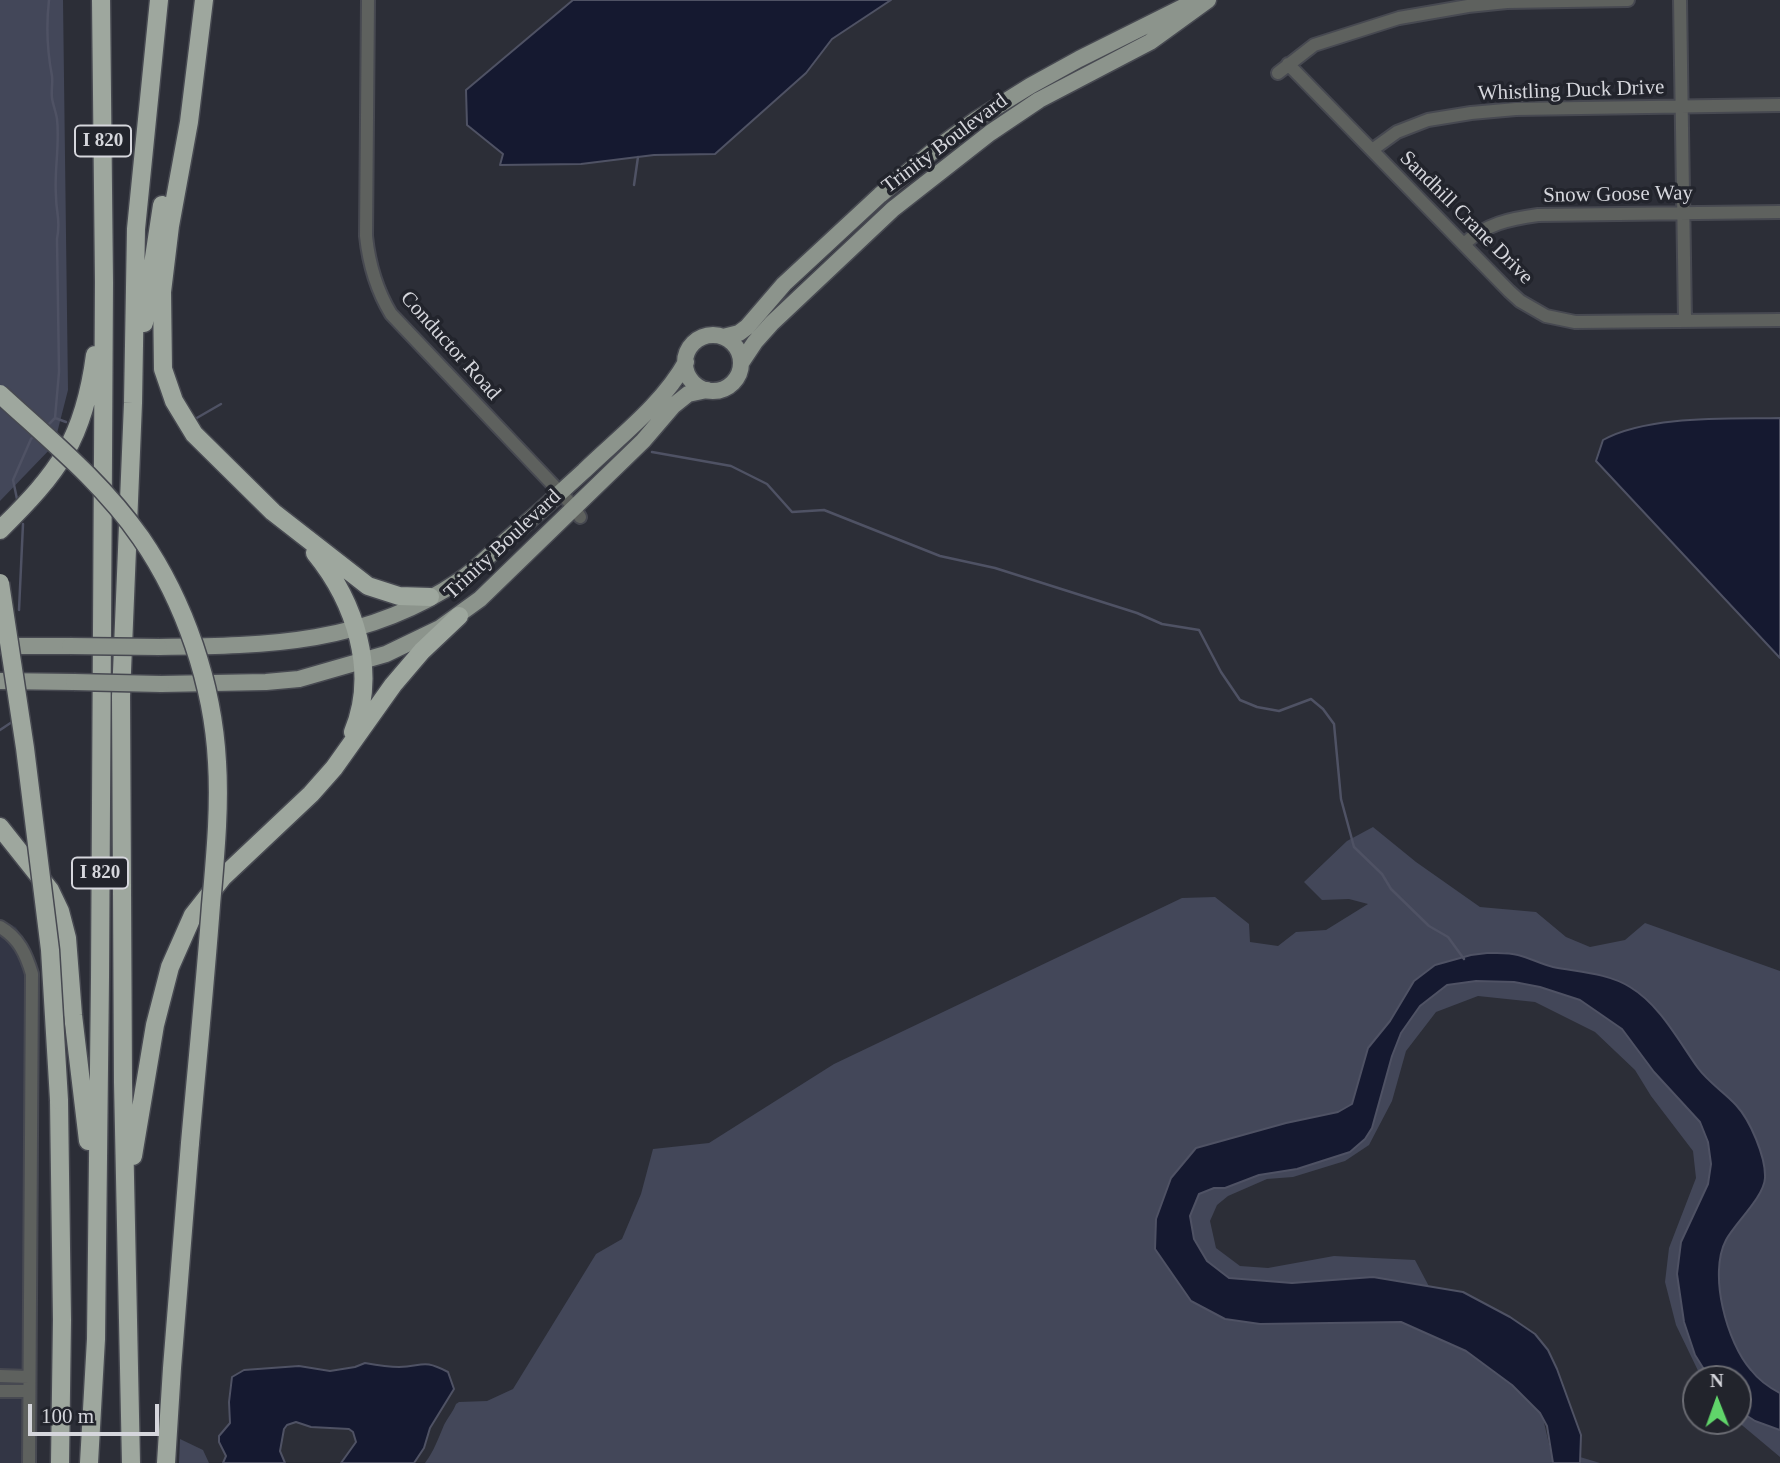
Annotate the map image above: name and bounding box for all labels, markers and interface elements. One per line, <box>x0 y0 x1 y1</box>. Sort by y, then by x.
street label: Whistling Duck Drive <box>1477 75 1665 107</box>
street label: Trinity Boulevard <box>877 89 1013 199</box>
road number: I 820 <box>75 125 131 156</box>
street label: Sandhill Crane Drive <box>1394 146 1538 290</box>
street label: Snow Goose Way <box>1543 181 1693 209</box>
street label: Conductor Road <box>394 286 506 406</box>
street label: Trinity Boulevard <box>439 485 567 605</box>
road number: I 820 <box>72 858 128 888</box>
north arrow <box>1682 1365 1752 1435</box>
text: N <box>1710 1370 1724 1391</box>
scale bar <box>32 1390 163 1434</box>
text: 100 m <box>41 1404 94 1428</box>

